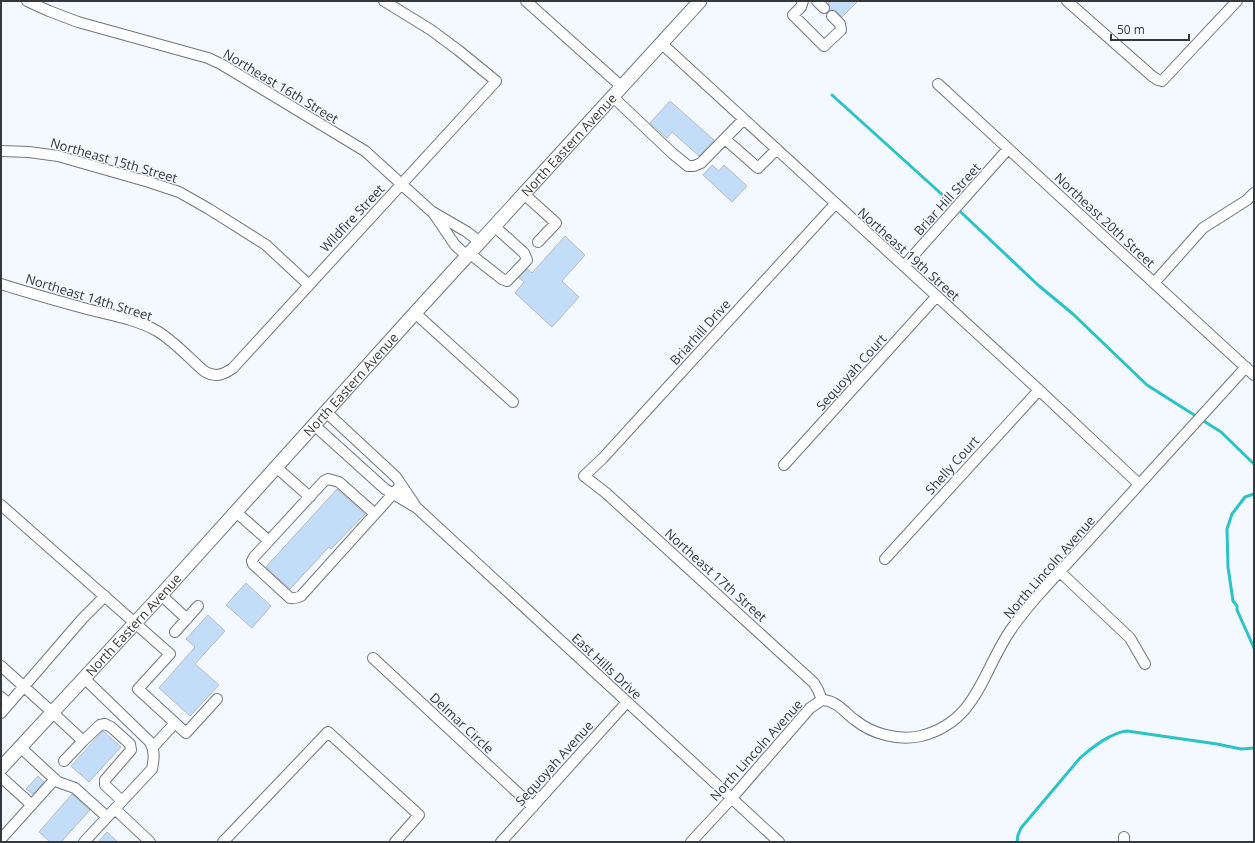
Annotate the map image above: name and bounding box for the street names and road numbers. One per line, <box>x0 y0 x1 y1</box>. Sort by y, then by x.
street label: Northeast 16th Street <box>220 44 342 128</box>
street label: North Eastern Avenue <box>517 89 620 200</box>
street label: Northeast 15th Street <box>48 133 180 187</box>
street label: Briar Hill Street <box>910 159 985 239</box>
street label: Northeast 20th Street <box>1051 169 1159 272</box>
street label: Wildfire Street <box>316 180 388 256</box>
street label: Northeast 19th Street <box>854 203 964 305</box>
street label: Northeast 14th Street <box>24 269 155 325</box>
street label: Briarhill Drive <box>666 295 734 369</box>
street label: North Eastern Avenue <box>299 329 402 440</box>
street label: Sequoyah Court <box>812 330 890 414</box>
street label: Shelly Court <box>921 432 983 498</box>
street label: North Lincoln Avenue <box>999 512 1099 622</box>
street label: Northeast 17th Street <box>661 524 771 626</box>
street label: North Eastern Avenue <box>81 570 185 680</box>
street label: East Hills Drive <box>568 629 646 703</box>
street label: Delmar Circle <box>426 689 498 757</box>
street label: North Lincoln Avenue <box>706 695 806 805</box>
street label: Sequoyah Avenue <box>511 717 597 809</box>

